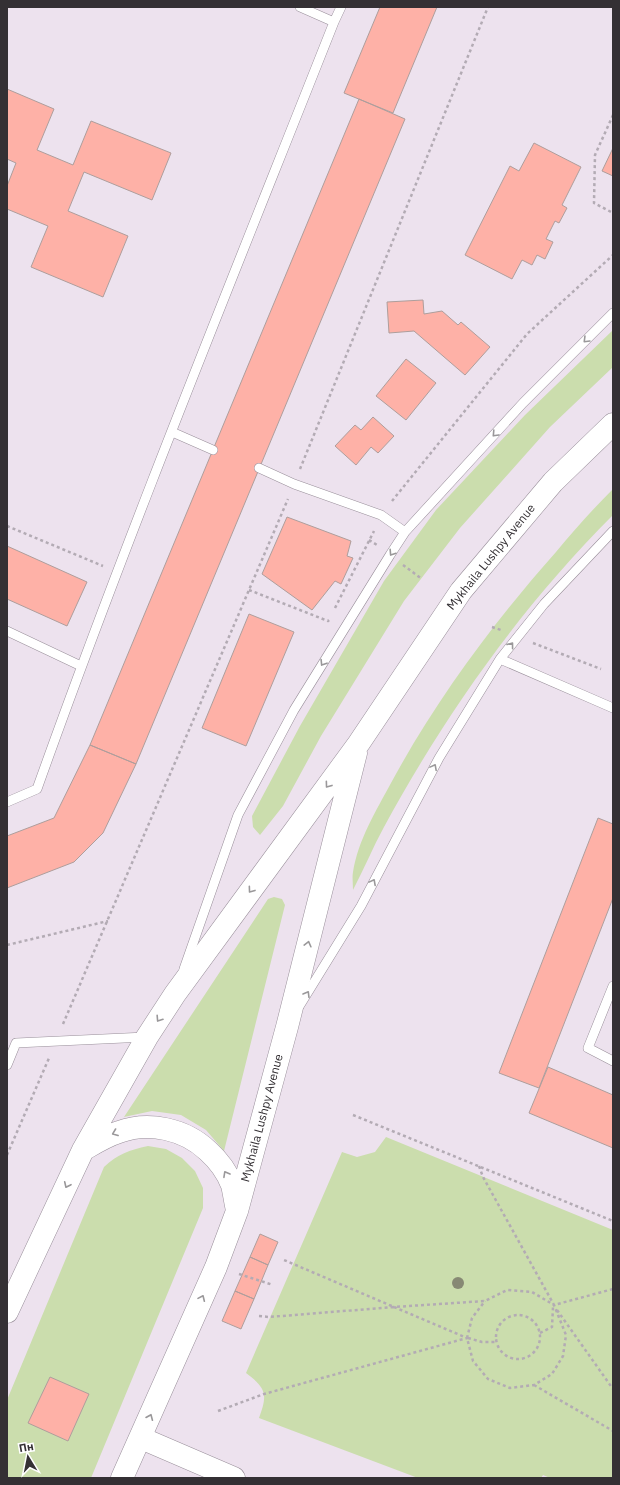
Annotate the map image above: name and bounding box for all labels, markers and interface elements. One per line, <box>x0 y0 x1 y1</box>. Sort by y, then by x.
one-way arrow <box>583 335 590 343</box>
one-way arrow <box>492 429 500 437</box>
street label: Mykhaila Lushpy Avenue <box>443 500 538 613</box>
one-way arrow <box>389 549 396 556</box>
one-way arrow <box>506 642 513 649</box>
one-way arrow <box>320 659 327 666</box>
one-way arrow <box>430 764 437 771</box>
one-way arrow <box>325 781 332 788</box>
one-way arrow <box>369 879 376 886</box>
one-way arrow <box>249 886 256 893</box>
one-way arrow <box>303 940 312 947</box>
one-way arrow <box>302 991 310 998</box>
one-way arrow <box>156 1015 164 1022</box>
street label: Mykhaila Lushpy Avenue <box>237 1052 286 1184</box>
one-way arrow <box>112 1129 119 1137</box>
one-way arrow <box>223 1171 231 1179</box>
one-way arrow <box>64 1181 72 1188</box>
one-way arrow <box>197 1295 205 1302</box>
one-way arrow <box>145 1413 153 1420</box>
north arrow <box>8 1437 48 1477</box>
text: Пн <box>18 1439 35 1455</box>

